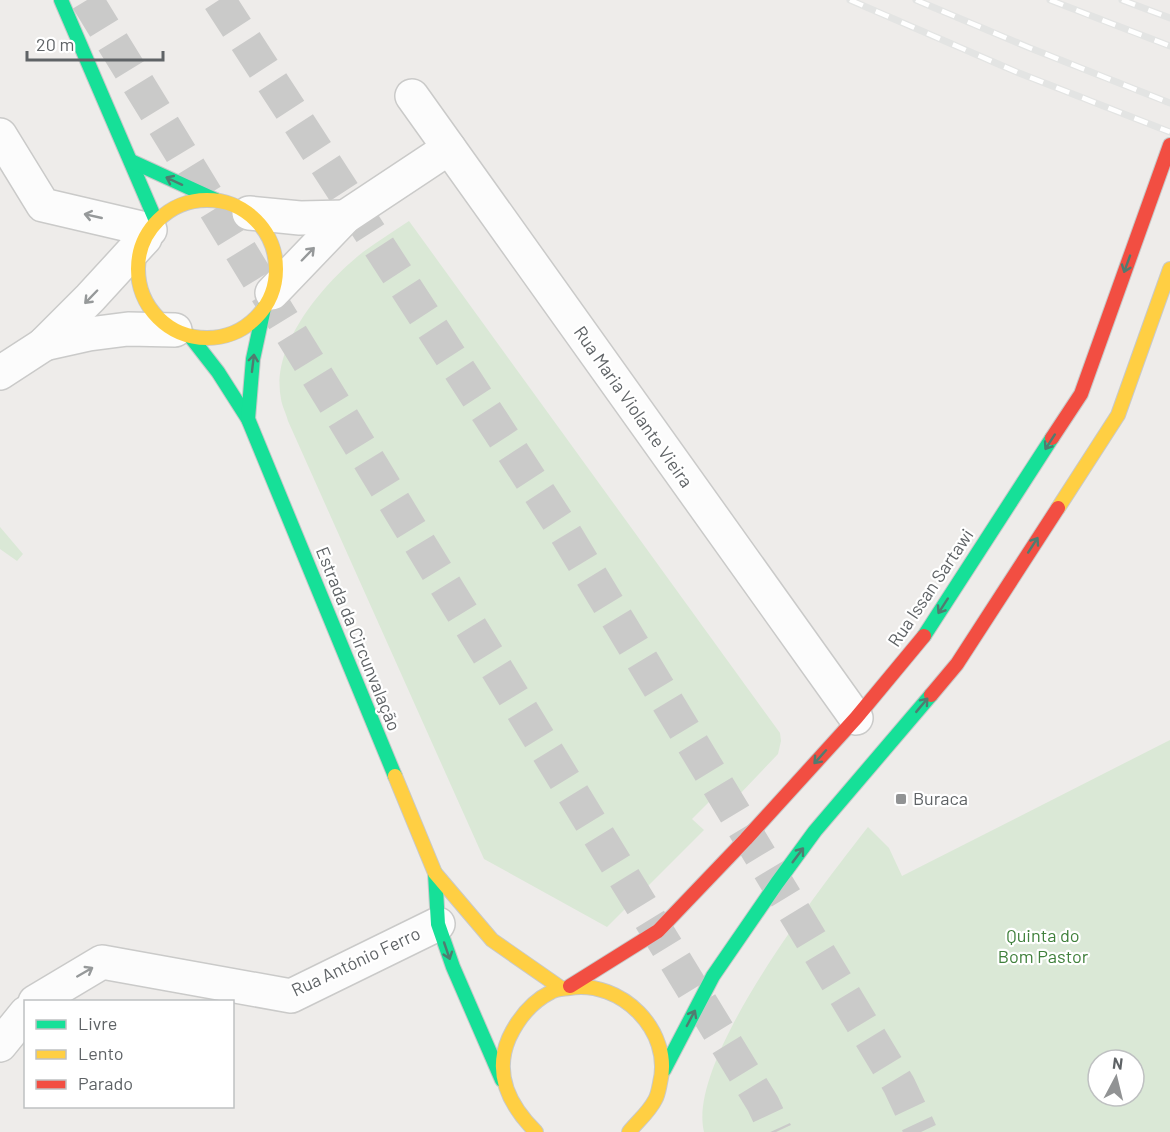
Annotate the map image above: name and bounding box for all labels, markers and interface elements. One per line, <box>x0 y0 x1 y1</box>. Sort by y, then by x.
scale bar <box>27 24 164 62</box>
text: 20 m <box>36 33 74 55</box>
one-way arrow <box>165 174 183 186</box>
one-way arrow <box>84 210 103 222</box>
one-way arrow <box>301 247 315 262</box>
one-way arrow <box>1120 254 1131 273</box>
one-way arrow <box>84 289 98 304</box>
street label: Rua Maria Violante Vieira <box>570 321 698 491</box>
one-way arrow <box>248 354 259 373</box>
one-way arrow <box>1043 433 1055 450</box>
street label: Rua Issan Sartawi <box>883 524 978 651</box>
one-way arrow <box>1028 537 1040 554</box>
street label: Estrada da Circunvalação <box>312 543 406 734</box>
one-way arrow <box>937 597 949 614</box>
one-way arrow <box>916 697 929 713</box>
one-way arrow <box>813 749 827 764</box>
place label: Buraca <box>913 787 968 809</box>
marker: Buraca <box>894 792 908 806</box>
one-way arrow <box>791 847 804 863</box>
street label: Rua António Ferro <box>288 922 424 1001</box>
park label: Quinta do Bom Pastor <box>998 924 1089 967</box>
one-way arrow <box>443 941 454 959</box>
one-way arrow <box>76 966 93 978</box>
legend <box>24 1000 234 1108</box>
one-way arrow <box>685 1009 697 1027</box>
text: Livre <box>78 1012 117 1034</box>
text: Lento <box>78 1042 124 1064</box>
north arrow <box>1086 1048 1146 1108</box>
text: N <box>1111 1053 1124 1073</box>
text: Parado <box>78 1072 133 1094</box>

